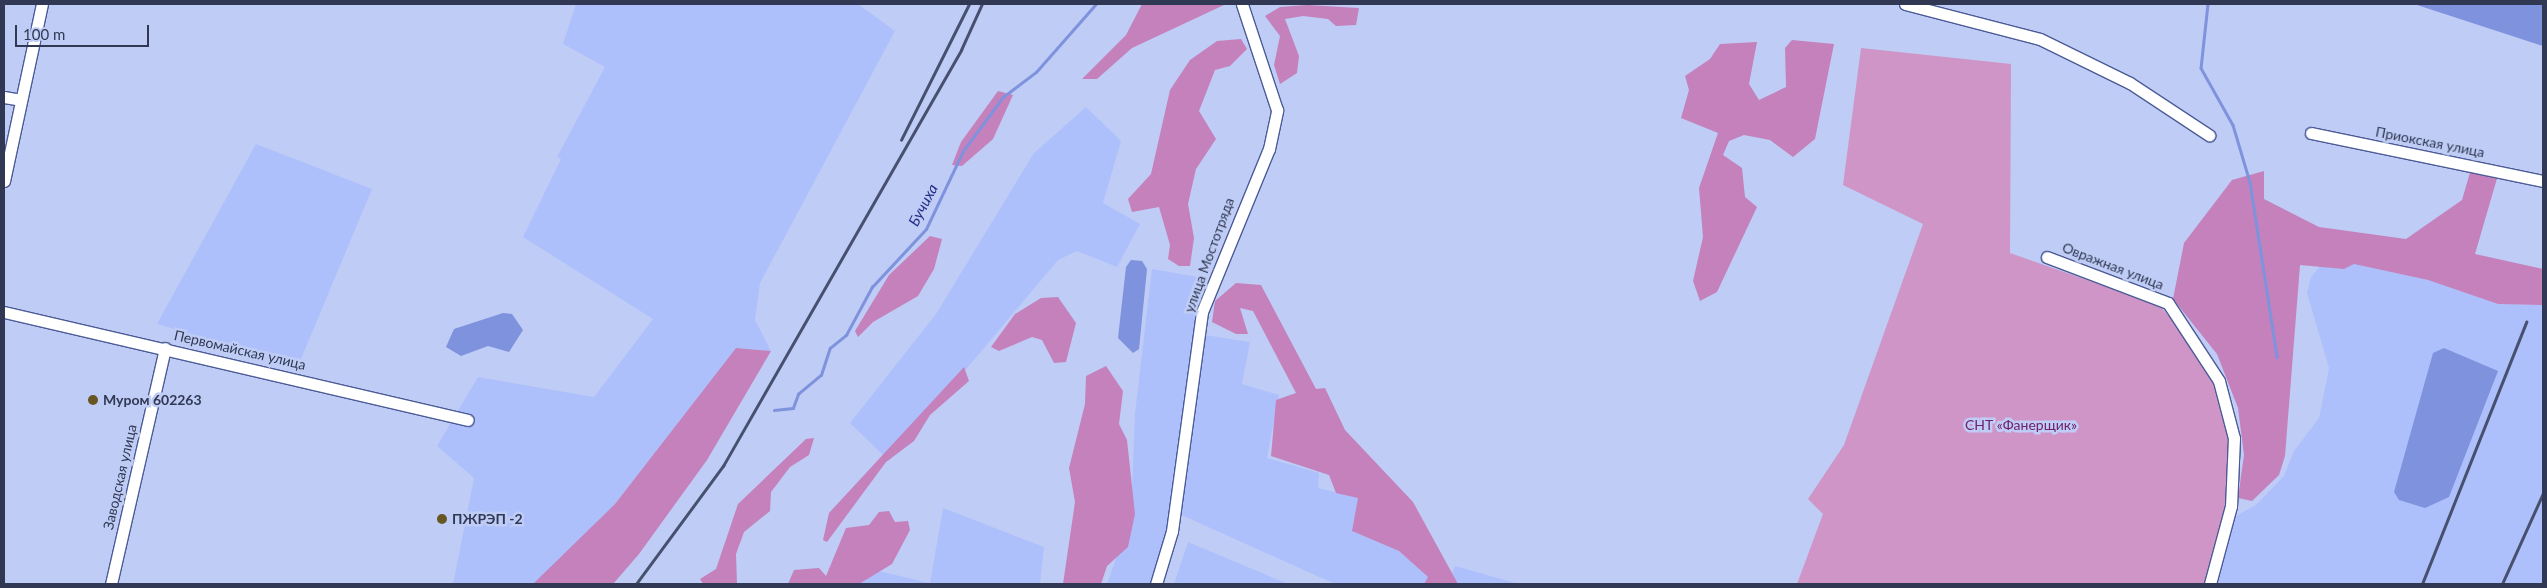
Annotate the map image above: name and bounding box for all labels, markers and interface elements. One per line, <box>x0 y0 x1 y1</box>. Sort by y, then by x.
scale bar <box>18 15 151 47</box>
text: 100 m <box>23 25 65 43</box>
street label: Приокская улица <box>2374 123 2486 161</box>
water label: Бучиха <box>904 181 942 229</box>
street label: улица Мостотряда <box>1180 195 1238 315</box>
street label: Овражная улица <box>2060 239 2166 293</box>
street label: Первомайская улица <box>172 327 308 373</box>
place label: Муром 602263 <box>103 392 202 408</box>
marker: Муром 602263 <box>87 394 99 406</box>
park label: СНТ «Фанерщик» <box>1965 417 2077 433</box>
street label: Заводская улица <box>100 423 140 531</box>
place label: ПЖРЭП -2 <box>452 511 523 527</box>
marker: ПЖРЭП -2 <box>436 513 448 525</box>

